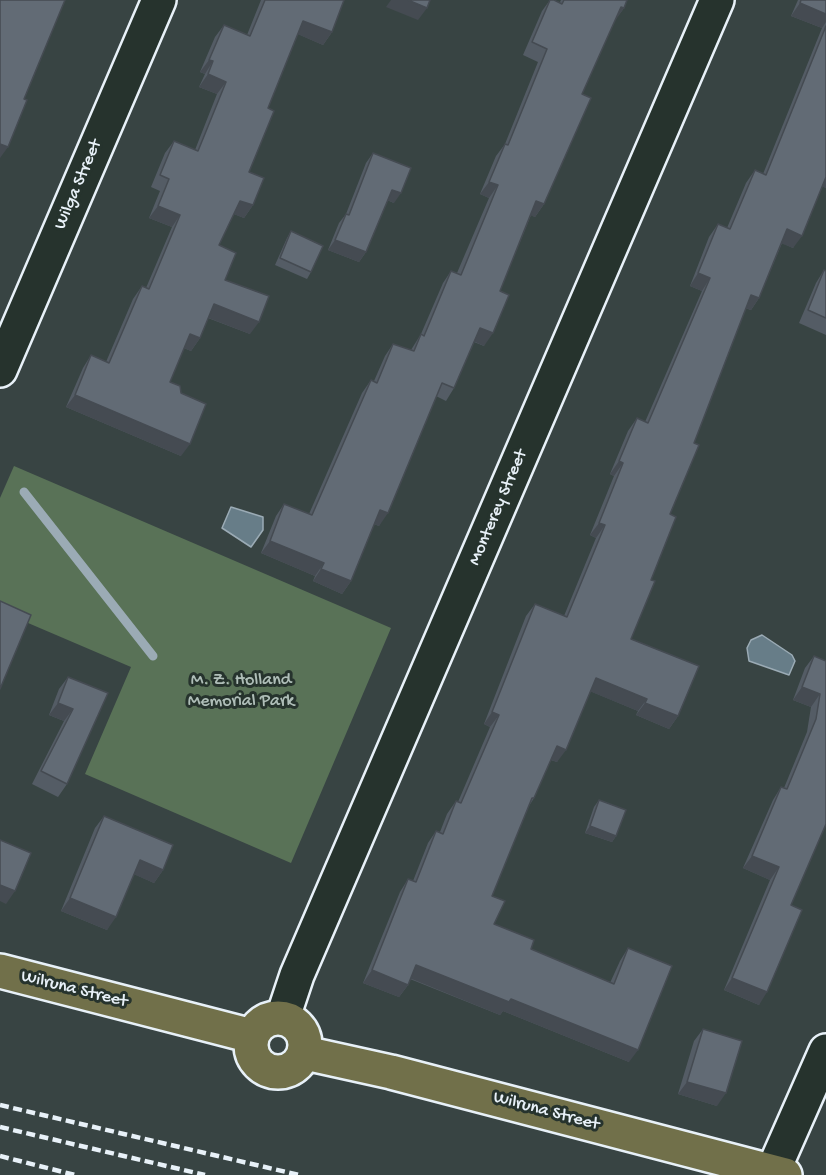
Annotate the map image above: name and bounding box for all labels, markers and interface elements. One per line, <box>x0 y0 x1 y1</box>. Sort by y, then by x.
street label: Wilga Street <box>50 137 108 233</box>
street label: Monterey Street <box>465 447 533 569</box>
park label: M. Z. Holland Memorial Park <box>188 670 294 712</box>
street label: Wilruna Street <box>19 966 129 1014</box>
street label: Wilruna Street <box>491 1087 601 1137</box>

